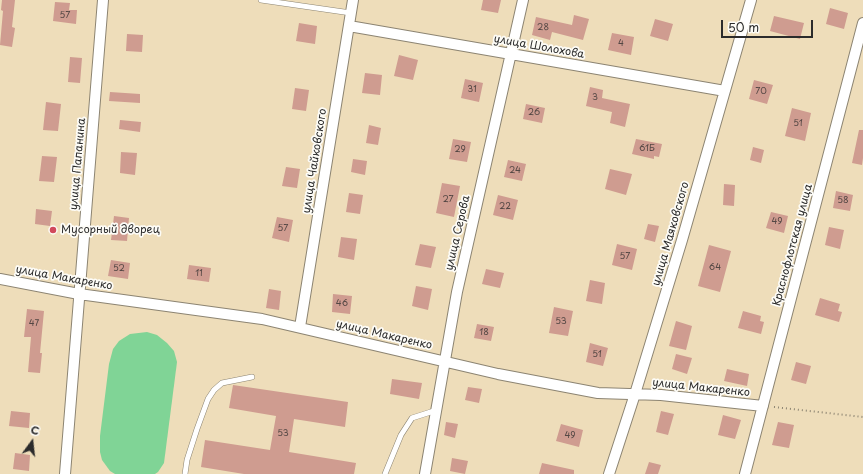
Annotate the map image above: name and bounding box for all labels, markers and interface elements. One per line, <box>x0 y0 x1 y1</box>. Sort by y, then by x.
house number: 57 <box>60 11 70 21</box>
scale bar <box>723 12 815 38</box>
text: 50 m <box>728 18 759 36</box>
house number: 28 <box>537 23 549 33</box>
street label: улица Шолохова <box>493 33 585 61</box>
house number: 4 <box>618 39 624 49</box>
house number: 31 <box>467 85 477 95</box>
house number: 70 <box>755 87 767 97</box>
house number: 3 <box>592 93 598 103</box>
street label: улица Чайковского <box>300 108 330 214</box>
house number: 26 <box>528 108 540 118</box>
street label: улица Папанина <box>67 117 89 211</box>
house number: 51 <box>793 119 803 129</box>
house number: 61Б <box>639 144 655 154</box>
house number: 29 <box>454 145 466 155</box>
house number: 24 <box>509 166 521 176</box>
street label: улица Маяковского <box>650 180 692 288</box>
street label: Краснофлотская улица <box>770 183 816 307</box>
street label: улица Серова <box>443 194 473 272</box>
house number: 27 <box>442 195 454 205</box>
house number: 58 <box>837 196 849 206</box>
house number: 22 <box>499 202 511 212</box>
house number: 49 <box>771 217 783 227</box>
place label: Мусорный дворец <box>61 223 160 237</box>
house number: 57 <box>278 224 288 234</box>
marker: Мусорный дворец <box>48 225 58 235</box>
house number: 57 <box>620 252 630 262</box>
street label: улица Макаренко <box>15 263 113 293</box>
house number: 64 <box>709 263 721 273</box>
house number: 52 <box>113 264 125 274</box>
house number: 11 <box>195 269 203 279</box>
house number: 46 <box>336 299 348 309</box>
house number: 53 <box>555 317 567 327</box>
street label: улица Макаренко <box>335 318 433 352</box>
house number: 47 <box>29 319 39 329</box>
house number: 18 <box>479 328 489 338</box>
house number: 51 <box>592 350 602 360</box>
street label: улица Макаренко <box>652 376 750 400</box>
text: С <box>29 421 41 439</box>
north arrow <box>12 422 52 462</box>
house number: 53 <box>277 429 289 439</box>
house number: 49 <box>564 431 576 441</box>

